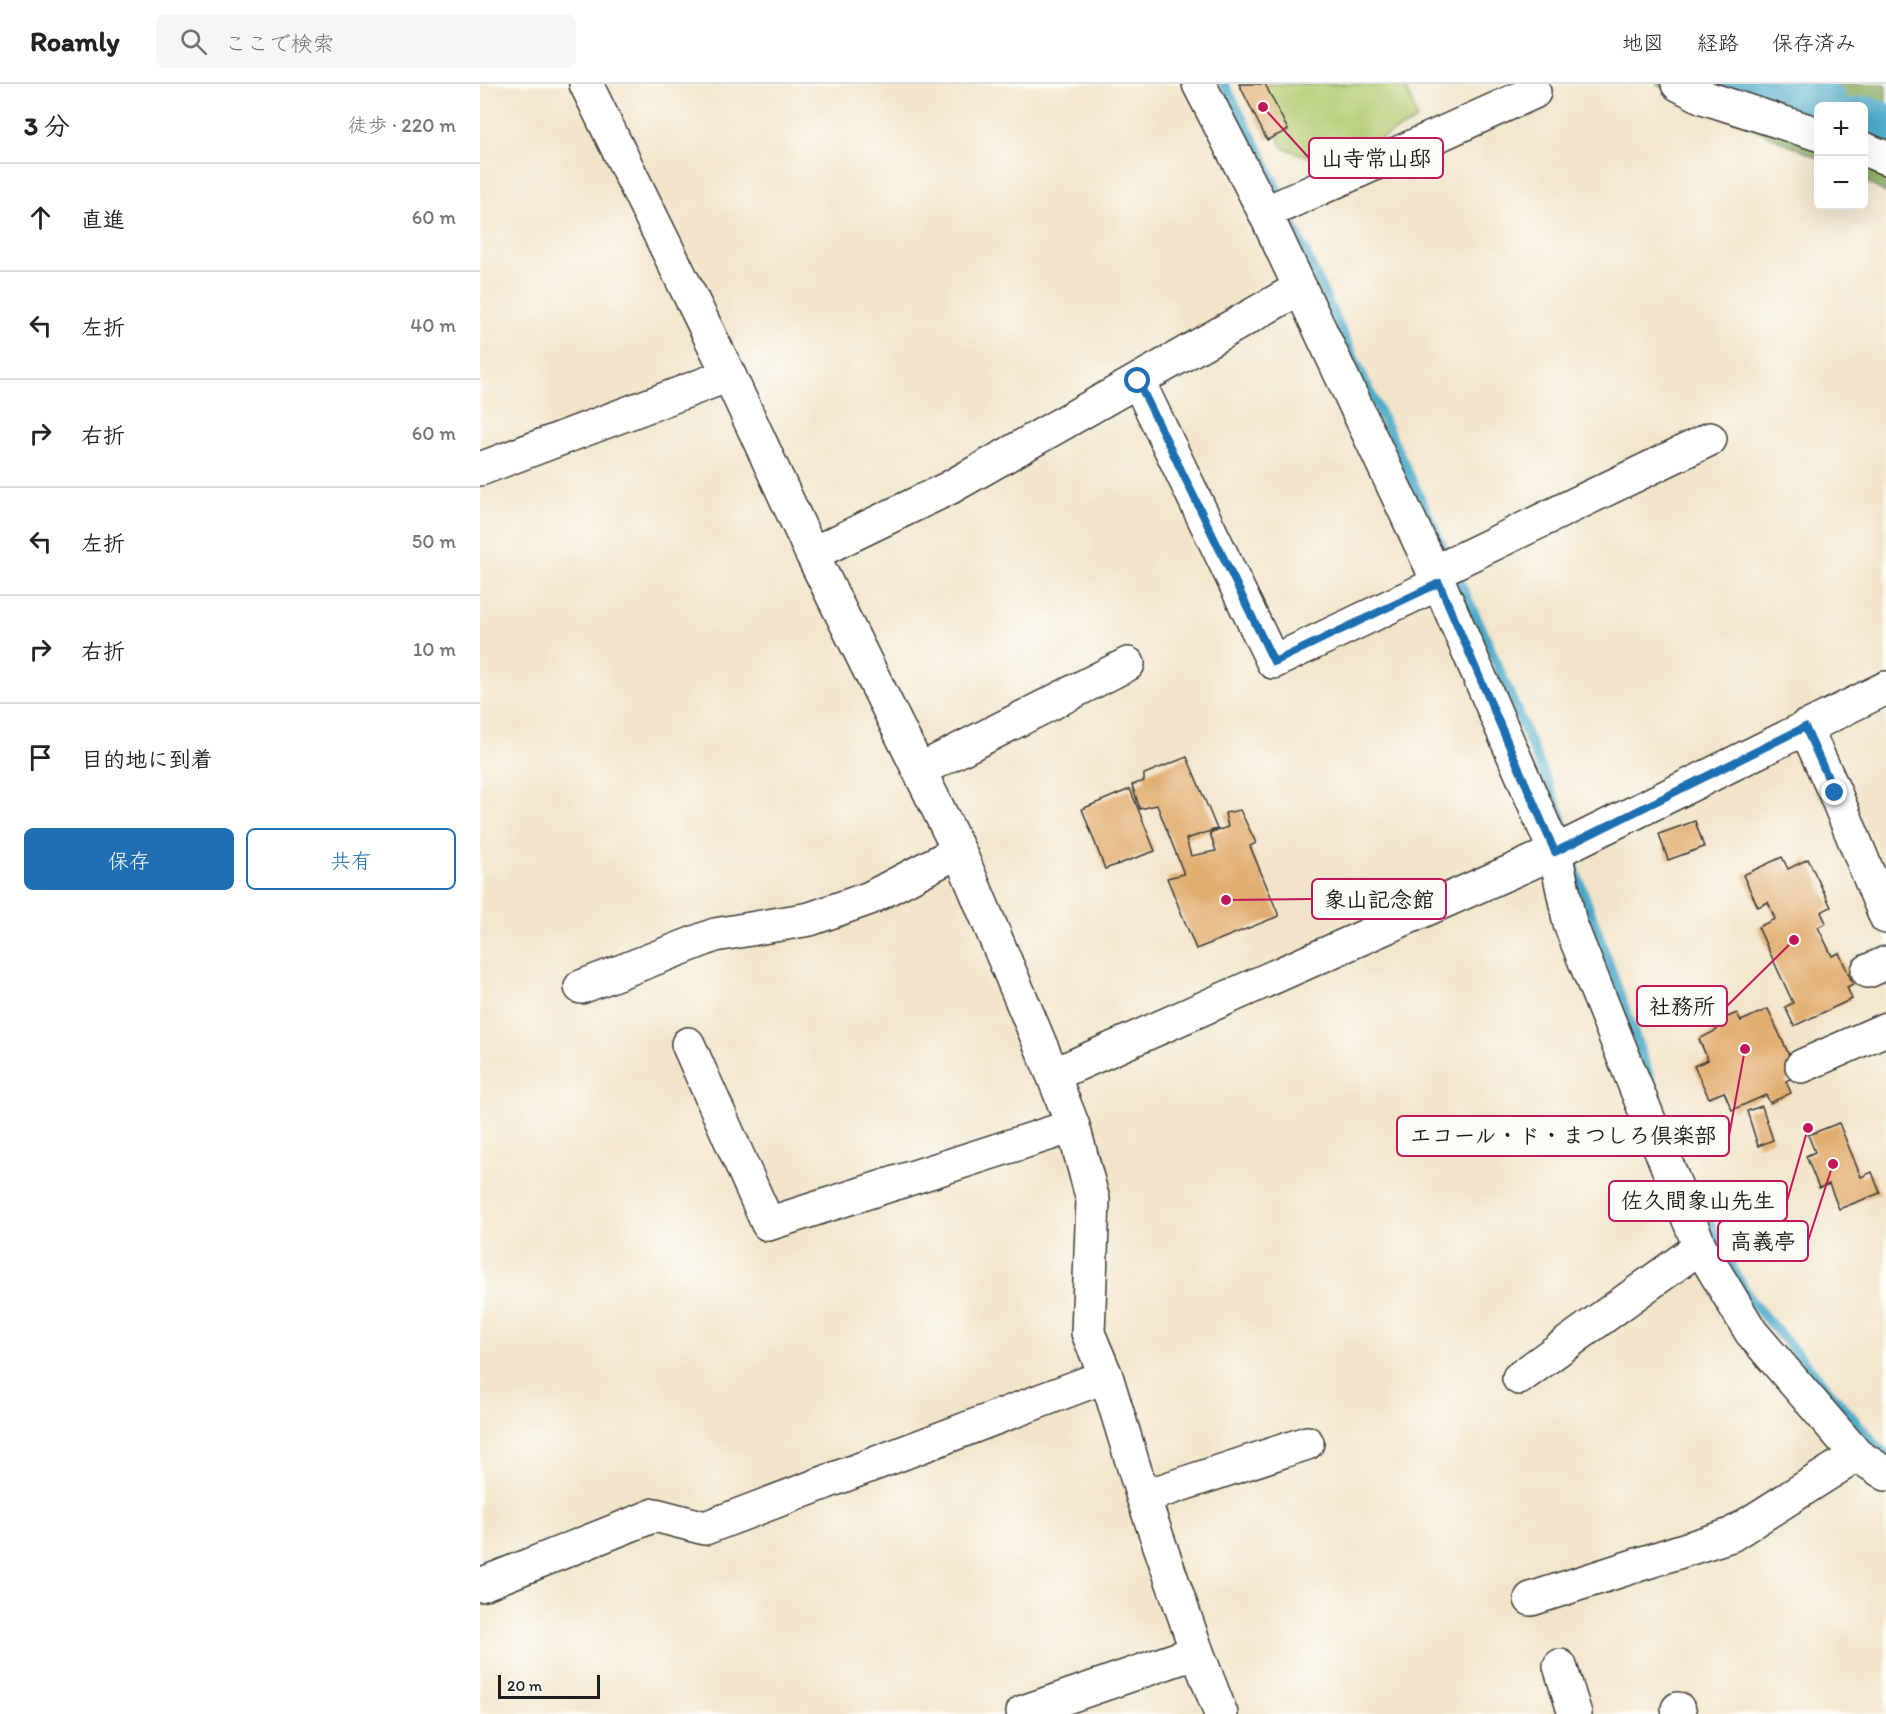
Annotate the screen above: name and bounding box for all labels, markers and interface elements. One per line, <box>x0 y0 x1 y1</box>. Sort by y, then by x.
search box <box>156 14 576 68</box>
text: Roamly <box>30 24 120 58</box>
icon: search <box>177 25 210 58</box>
text: ここで検索 <box>225 30 335 57</box>
text: 地図 <box>1622 30 1664 55</box>
text: 経路 <box>1697 30 1739 55</box>
text: 保存済み <box>1772 30 1856 55</box>
map controls <box>1814 102 1868 210</box>
button: + <box>1814 102 1868 156</box>
text: 3 分 <box>24 110 70 142</box>
text: 徒歩 · 220 m <box>348 113 456 137</box>
callout: 山寺常山邸 <box>1309 138 1443 178</box>
text: 山寺常山邸 <box>1321 145 1431 172</box>
button: − <box>1814 156 1868 210</box>
icon: ahead <box>24 201 57 234</box>
text: 60 m <box>412 205 456 229</box>
text: 直進 <box>81 206 125 233</box>
icon: left <box>24 309 57 342</box>
text: 40 m <box>410 313 456 337</box>
text: 左折 <box>81 314 125 341</box>
route start <box>1124 367 1150 393</box>
icon: right <box>24 417 57 450</box>
text: 60 m <box>412 421 456 445</box>
text: 右折 <box>81 422 125 449</box>
icon: left <box>24 525 57 558</box>
text: 50 m <box>412 529 456 553</box>
text: 左折 <box>81 530 125 557</box>
icon: right <box>24 633 57 666</box>
text: 10 m <box>413 637 456 661</box>
text: 右折 <box>81 638 125 665</box>
icon: arrive <box>24 741 57 774</box>
text: 目的地に到着 <box>81 746 213 773</box>
route end <box>1821 779 1847 805</box>
button: 保存 <box>24 828 234 890</box>
button: 共有 <box>246 828 456 890</box>
callout: 象山記念館 <box>1312 879 1446 919</box>
text: 象山記念館 <box>1324 886 1434 913</box>
callout: 社務所 <box>1637 986 1727 1026</box>
text: 社務所 <box>1649 993 1715 1020</box>
callout: エコール・ド・まつしろ倶楽部 <box>1397 1116 1729 1156</box>
text: エコール・ド・まつしろ倶楽部 <box>1409 1122 1717 1149</box>
callout: 佐久間象山先生 <box>1609 1181 1787 1221</box>
text: 佐久間象山先生 <box>1621 1187 1775 1214</box>
callout: 高義亭 <box>1718 1221 1808 1261</box>
text: 高義亭 <box>1730 1228 1796 1255</box>
scale bar <box>498 1672 600 1700</box>
text: 20 m <box>507 1676 542 1695</box>

